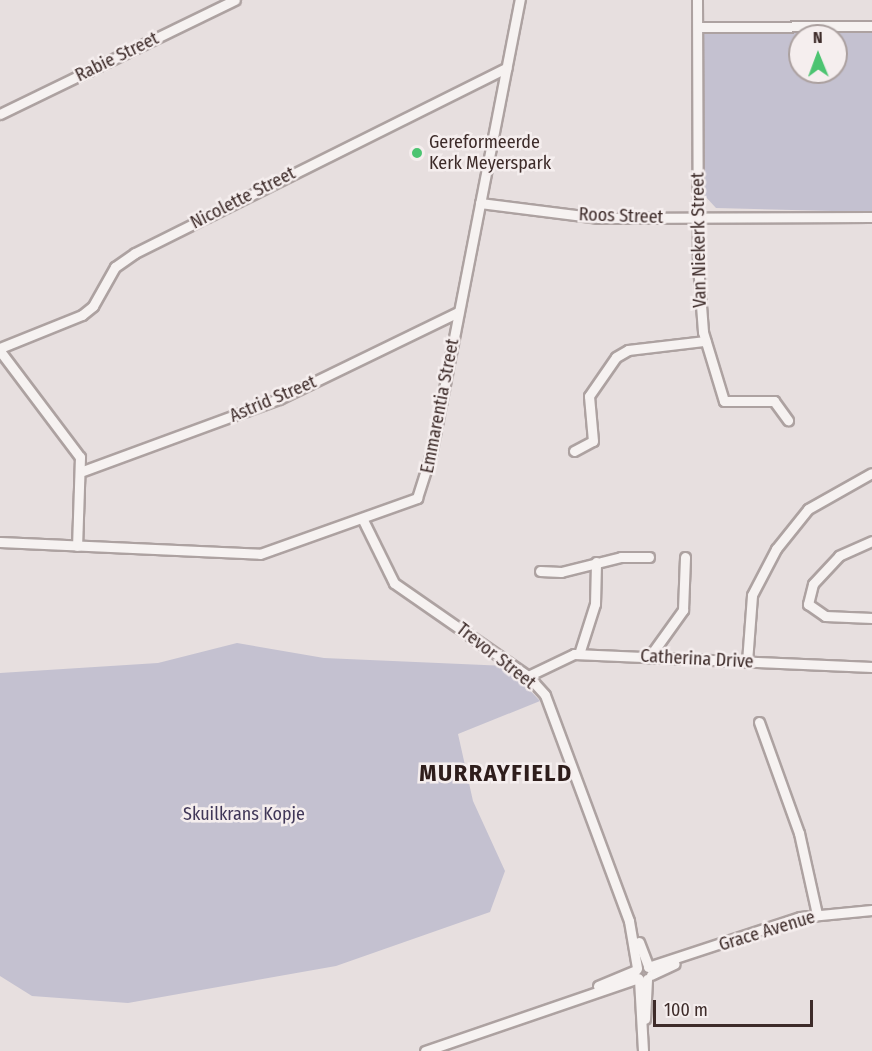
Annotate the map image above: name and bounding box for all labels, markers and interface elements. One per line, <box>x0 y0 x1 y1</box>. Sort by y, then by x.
north arrow <box>788 24 848 84</box>
street label: Rabie Street <box>72 28 162 86</box>
text: N <box>813 28 823 47</box>
place label: Gereformeerde Kerk Meyerspark <box>429 132 551 174</box>
marker: Gereformeerde Kerk Meyerspark <box>410 146 424 160</box>
street label: Nicolette Street <box>187 162 299 234</box>
street label: Van Niekerk Street <box>687 172 711 308</box>
street label: Roos Street <box>578 204 664 228</box>
street label: Emmarentia Street <box>416 337 464 475</box>
street label: Astrid Street <box>226 371 320 427</box>
street label: Trevor Street <box>452 618 540 694</box>
street label: Catherina Drive <box>640 645 754 673</box>
district label: MURRAYFIELD <box>419 760 573 788</box>
park label: Skuilkrans Kopje <box>183 803 305 825</box>
street label: Grace Avenue <box>716 906 818 956</box>
scale bar <box>656 988 816 1026</box>
text: 100 m <box>664 999 708 1021</box>

